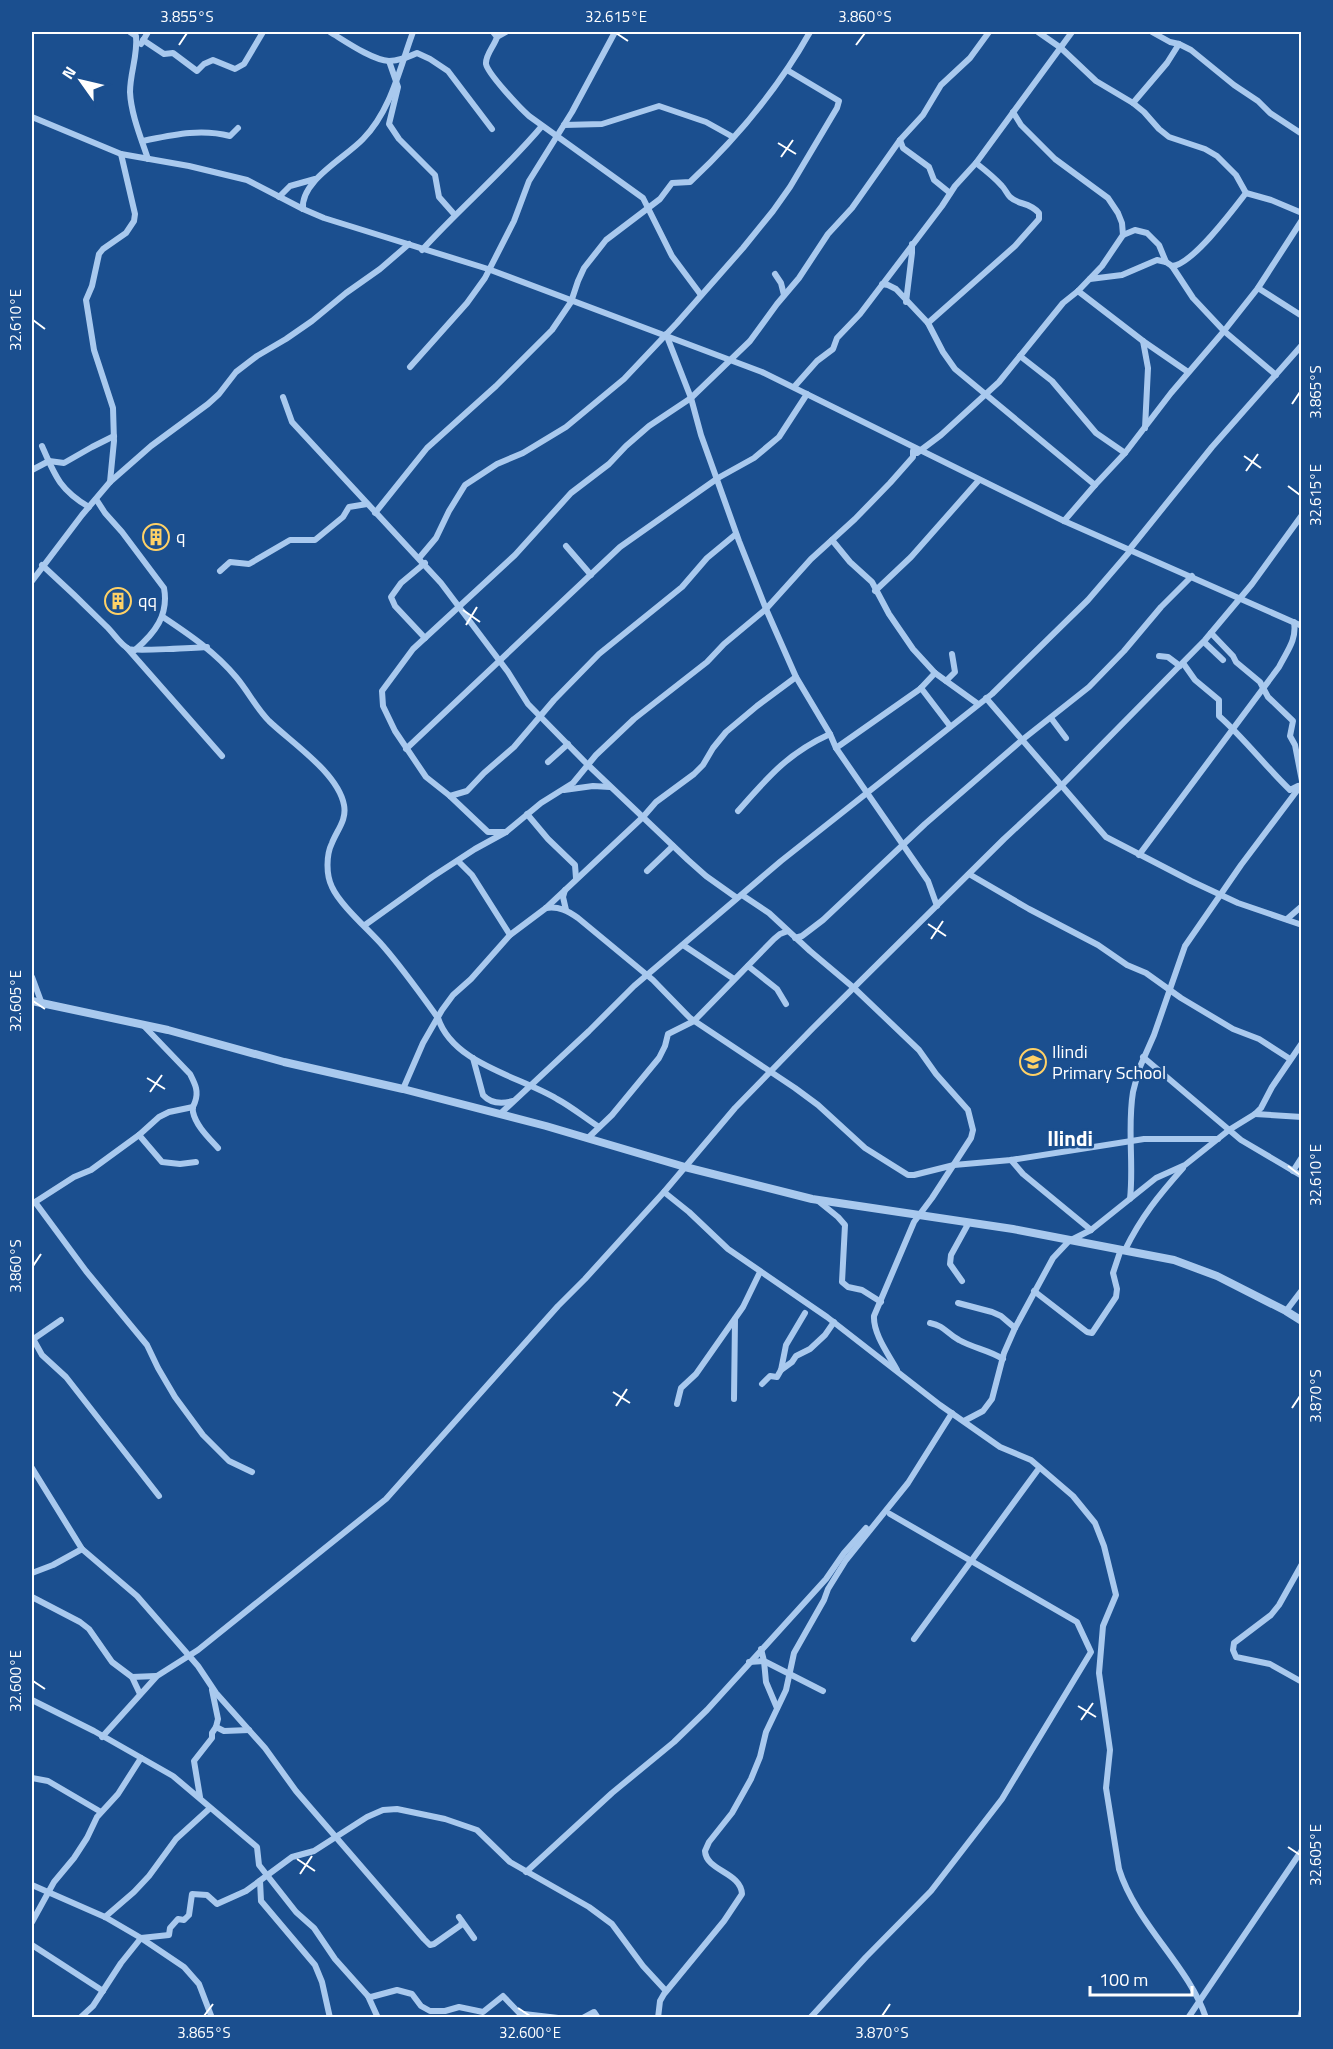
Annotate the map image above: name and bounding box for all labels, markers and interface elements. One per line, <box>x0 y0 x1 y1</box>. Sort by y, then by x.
text: 3.855°S <box>160 5 214 28</box>
text: 32.615°E <box>585 5 647 28</box>
text: 3.860°S <box>838 5 892 28</box>
north arrow <box>51 51 111 111</box>
text: N <box>56 61 82 84</box>
text: 32.610°E <box>4 289 27 351</box>
text: 3.865°S <box>1304 365 1327 419</box>
text: 32.615°E <box>1304 464 1327 526</box>
building icon: q <box>141 522 171 552</box>
place label: q <box>176 523 185 550</box>
building icon: qq <box>103 586 133 616</box>
place label: qq <box>138 587 157 614</box>
text: 32.605°E <box>4 970 27 1032</box>
place label: Ilindi Primary School <box>1052 1038 1166 1086</box>
school or university icon: Ilindi Primary School <box>1018 1047 1048 1077</box>
district label: Ilindi <box>1047 1122 1093 1154</box>
text: 32.610°E <box>1304 1144 1327 1206</box>
text: 3.860°S <box>4 1239 27 1293</box>
text: 3.870°S <box>1304 1369 1327 1423</box>
text: 32.600°E <box>4 1650 27 1712</box>
text: 32.605°E <box>1304 1824 1327 1886</box>
scale bar <box>1090 1959 1192 1997</box>
text: 100 m <box>1099 1966 1148 1993</box>
text: 3.865°S <box>177 2021 231 2044</box>
text: 32.600°E <box>499 2021 561 2044</box>
text: 3.870°S <box>855 2021 909 2044</box>

